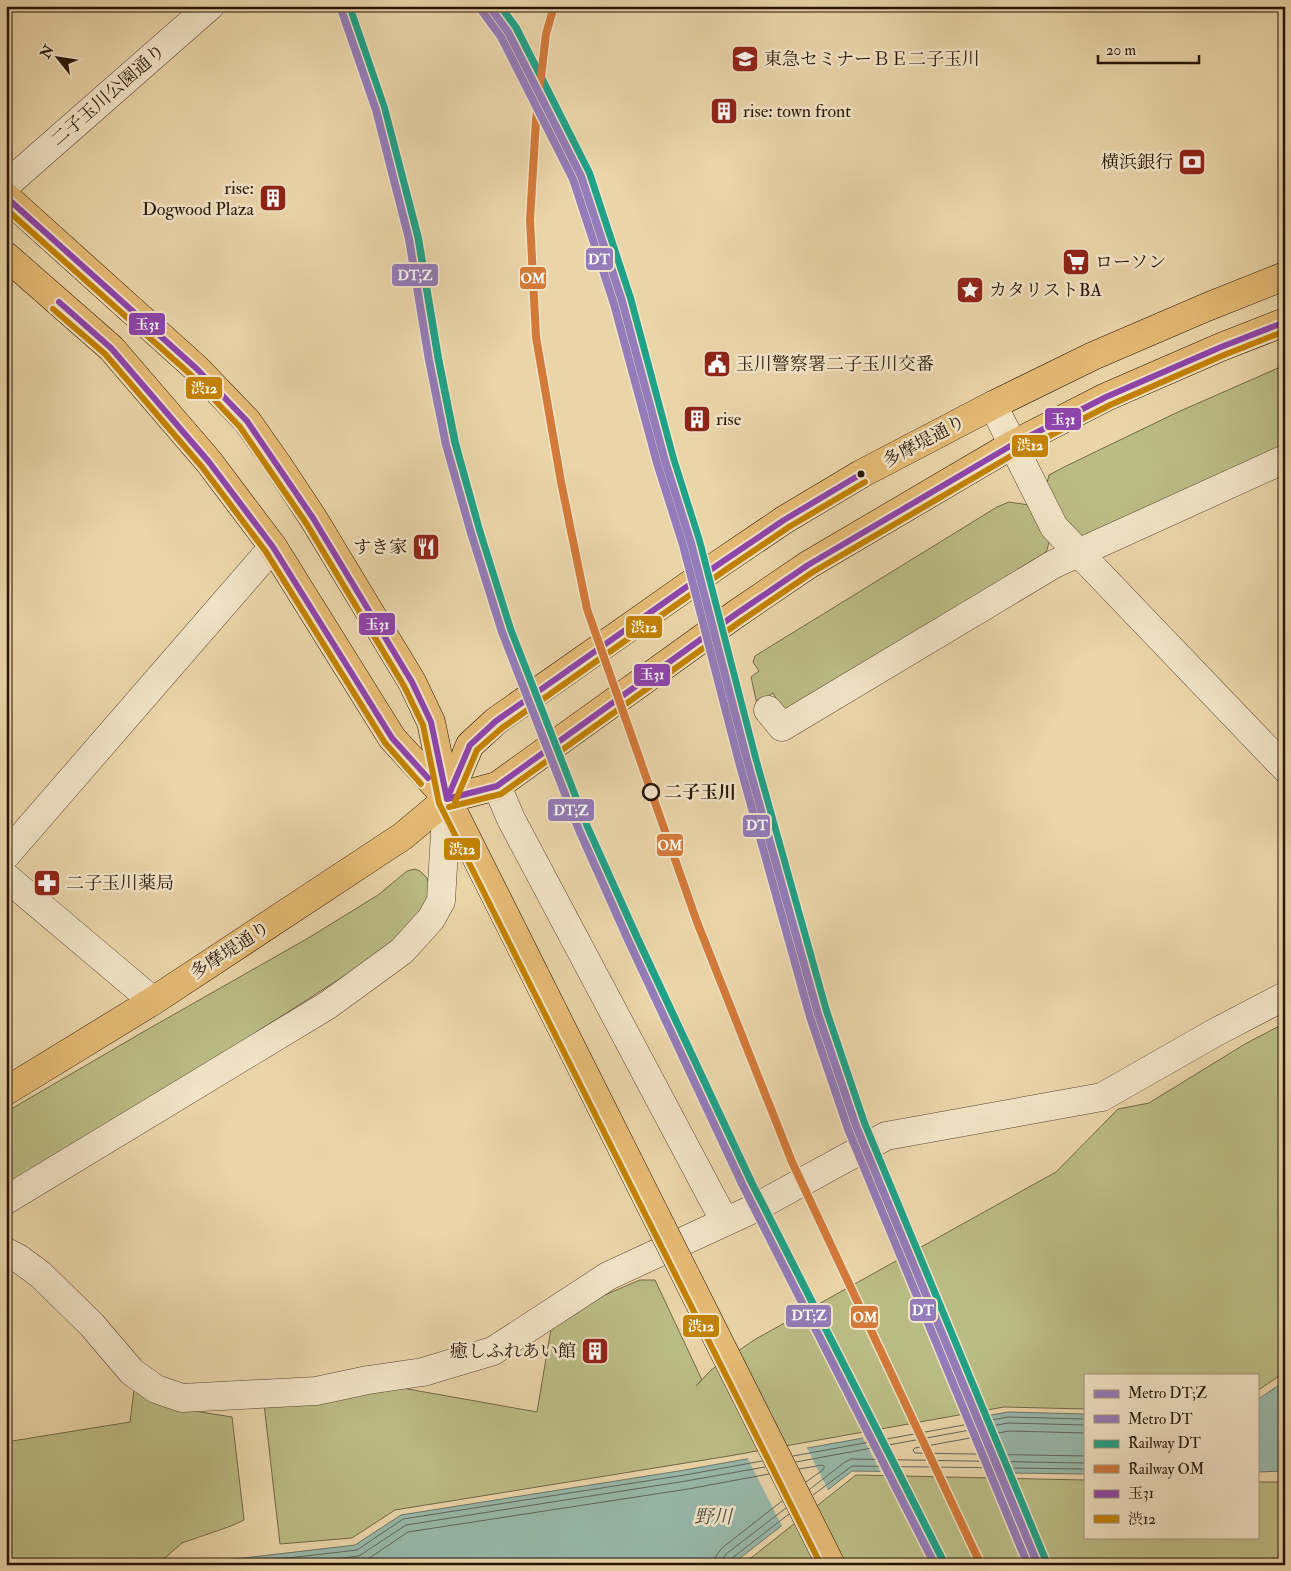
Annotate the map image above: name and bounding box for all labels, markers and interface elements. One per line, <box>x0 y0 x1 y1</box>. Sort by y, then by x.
north arrow <box>32 32 82 82</box>
scale bar <box>1098 32 1200 64</box>
street label: 二子玉川公園通り <box>46 39 170 151</box>
text: 20 m <box>1106 41 1136 60</box>
text: N <box>36 42 58 62</box>
school or university icon: 東急セミナーＢＥ二子玉川 <box>730 44 760 74</box>
place label: 東急セミナーＢＥ二子玉川 <box>764 48 980 71</box>
building icon: rise: town front <box>709 96 739 126</box>
place label: rise: town front <box>743 100 851 123</box>
bank icon: 横浜銀行 <box>1177 147 1207 177</box>
place label: 横浜銀行 <box>1101 151 1173 174</box>
place label: rise: Dogwood Plaza <box>142 177 255 221</box>
building icon: rise: Dogwood Plaza <box>258 183 288 213</box>
line badge: DT <box>585 247 614 271</box>
supermarket icon: ローソン <box>1061 247 1091 277</box>
text: DT <box>588 251 610 268</box>
place label: ローソン <box>1095 251 1166 274</box>
line badge: DT;Z <box>391 263 439 287</box>
line badge: OM <box>519 266 547 290</box>
text: DT;Z <box>397 267 433 284</box>
text: OM <box>521 270 546 287</box>
place icon: カタリストBA <box>955 275 985 305</box>
place label: カタリストBA <box>989 279 1102 302</box>
line badge: 玉31 <box>128 312 166 336</box>
text: 玉31 <box>135 316 159 333</box>
public building icon: 玉川警察署二子玉川交番 <box>702 349 732 379</box>
place label: 玉川警察署二子玉川交番 <box>736 353 934 376</box>
line badge: 渋12 <box>185 376 223 400</box>
text: 渋12 <box>191 380 217 397</box>
building icon: rise <box>682 404 712 434</box>
line badge: 玉31 <box>1044 407 1082 431</box>
place label: rise <box>716 408 742 431</box>
street label: 多摩堤通り <box>879 410 969 473</box>
text: 玉31 <box>1051 411 1075 428</box>
line badge: 渋12 <box>1011 434 1049 458</box>
text: 渋12 <box>1017 437 1043 454</box>
unlabelled marker <box>856 469 866 479</box>
restaurant icon: すき家 <box>411 532 441 562</box>
place label: すき家 <box>353 536 407 559</box>
line badge: 玉31 <box>358 612 396 636</box>
line badge: 渋12 <box>625 615 663 639</box>
text: 玉31 <box>365 616 389 633</box>
text: 渋12 <box>631 619 657 636</box>
line badge: 玉31 <box>633 663 671 687</box>
text: 玉31 <box>640 666 664 683</box>
place label: 二子玉川 <box>664 781 736 804</box>
marker: 二子玉川 <box>642 783 660 801</box>
line badge: DT;Z <box>547 798 595 822</box>
text: DT;Z <box>553 802 589 819</box>
line badge: DT <box>742 814 771 838</box>
text: DT <box>746 817 768 834</box>
line badge: OM <box>656 833 684 857</box>
line badge: 渋12 <box>443 837 481 861</box>
text: OM <box>658 837 683 854</box>
text: 渋12 <box>449 841 475 858</box>
pharmacy icon: 二子玉川薬局 <box>32 868 62 898</box>
place label: 二子玉川薬局 <box>66 872 174 895</box>
street label: 多摩堤通り <box>186 916 274 985</box>
line badge: DT <box>909 1298 937 1322</box>
text: DT <box>912 1302 934 1319</box>
line badge: DT;Z <box>785 1304 832 1328</box>
line badge: OM <box>850 1305 879 1329</box>
text: DT;Z <box>791 1307 827 1324</box>
text: OM <box>853 1309 878 1326</box>
line badge: 渋12 <box>682 1314 720 1338</box>
text: 渋12 <box>688 1318 714 1335</box>
building icon: 癒しふれあい館 <box>580 1336 610 1366</box>
place label: 癒しふれあい館 <box>450 1340 576 1363</box>
legend <box>1084 1374 1258 1538</box>
text: Metro DT;Z <box>1128 1384 1207 1403</box>
text: Metro DT <box>1128 1410 1193 1429</box>
text: Railway DT <box>1128 1434 1201 1453</box>
text: Railway OM <box>1128 1460 1204 1479</box>
text: 玉31 <box>1128 1484 1154 1503</box>
water label: 野川 <box>694 1505 734 1529</box>
text: 渋12 <box>1128 1510 1156 1529</box>

